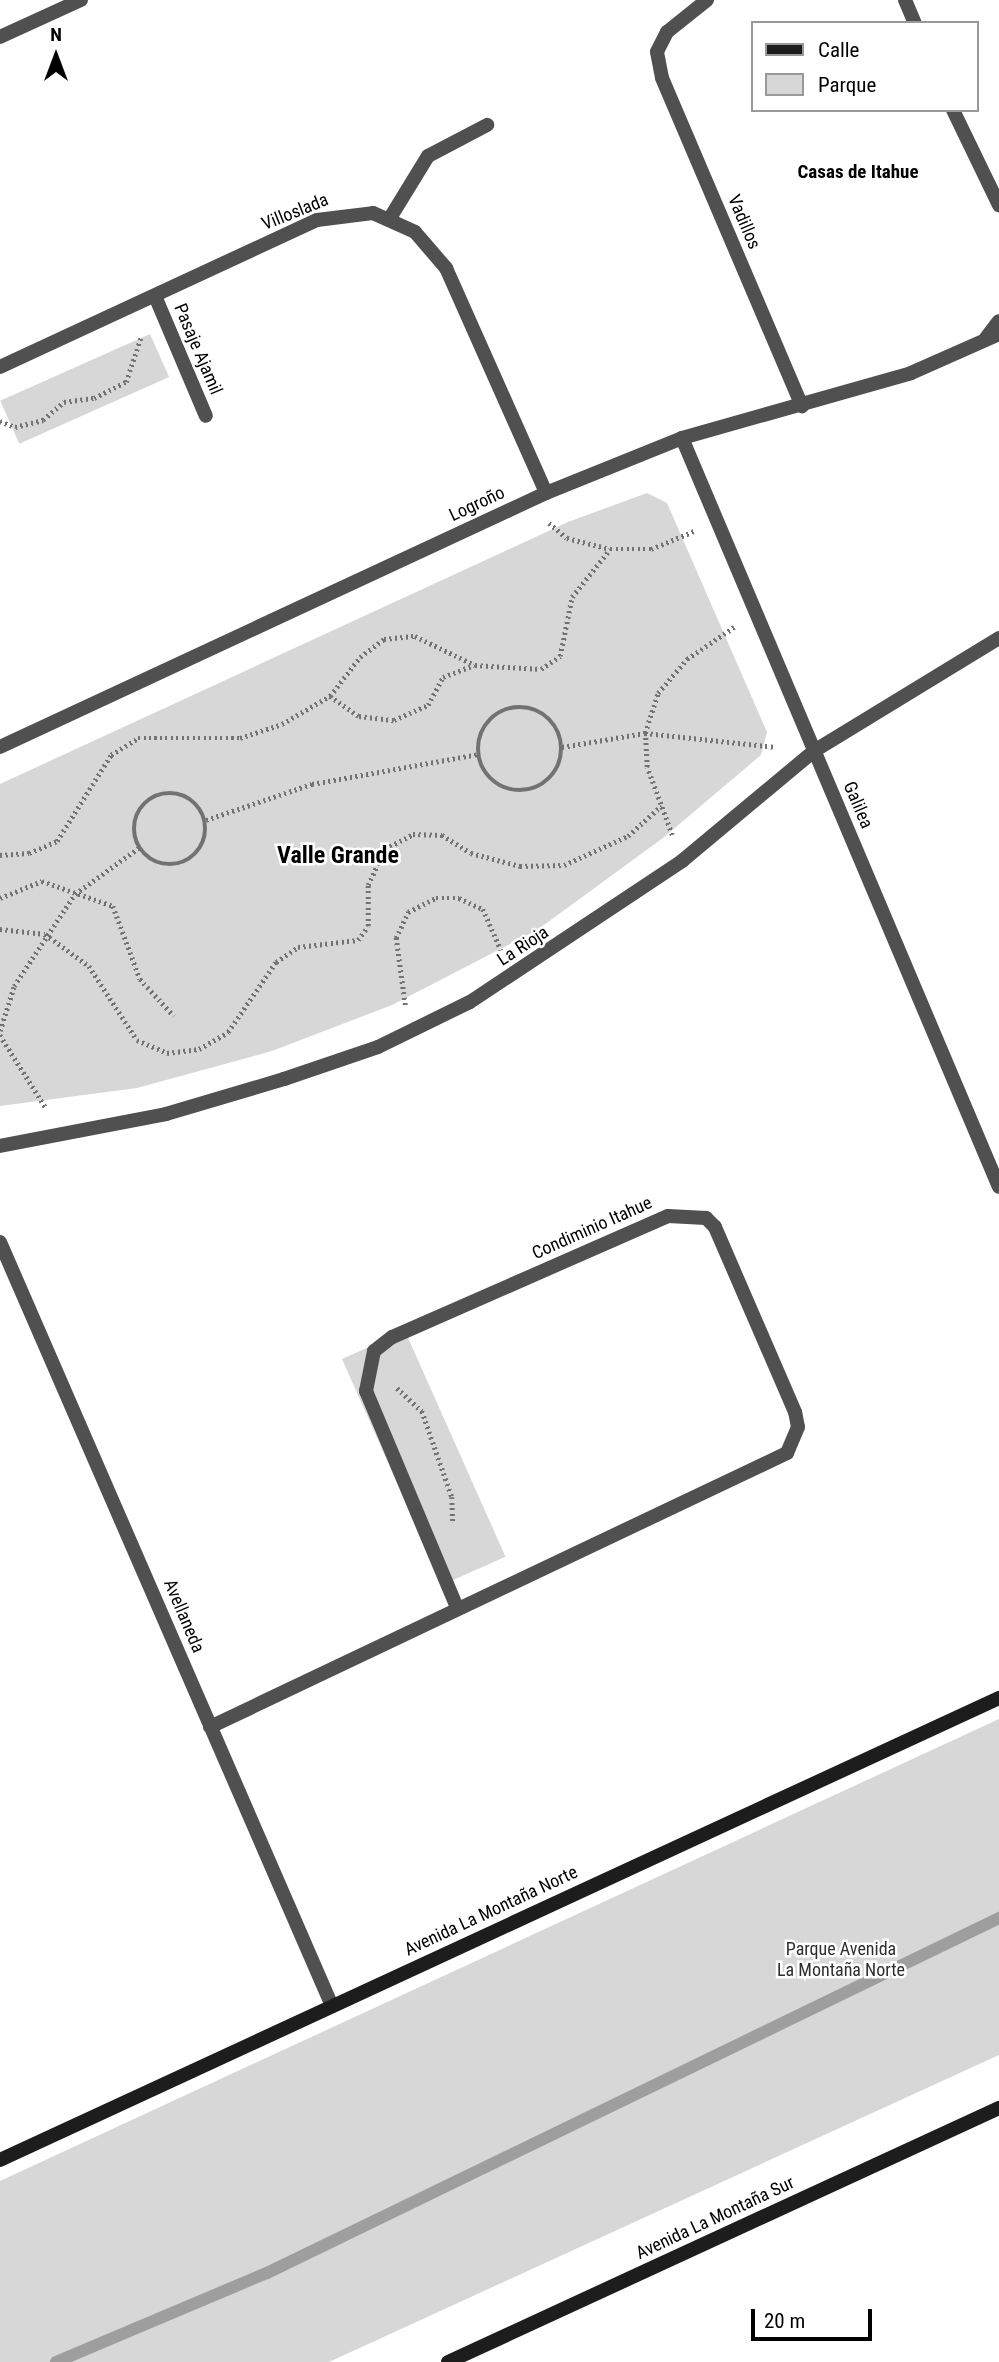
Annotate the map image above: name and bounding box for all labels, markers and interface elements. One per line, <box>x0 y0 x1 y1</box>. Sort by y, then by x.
north arrow <box>21 21 91 91</box>
legend <box>750 21 978 112</box>
text: N <box>50 23 62 46</box>
text: Calle <box>818 38 859 62</box>
text: Parque <box>818 73 876 97</box>
district label: Casas de Itahue <box>798 161 918 183</box>
street label: Villoslada <box>258 189 332 235</box>
street label: Vadillos <box>723 192 765 252</box>
street label: Pasaje Ajamil <box>169 300 227 398</box>
street label: Logroño <box>446 482 508 526</box>
street label: Galilea <box>839 778 877 832</box>
district label: Valle Grande <box>277 842 399 870</box>
street label: La Rioja <box>493 922 553 970</box>
street label: Condiminio Itahue <box>529 1192 655 1264</box>
street label: Avellaneda <box>159 1576 209 1656</box>
street label: Avenida La Montaña Norte <box>401 1861 581 1961</box>
park label: Parque Avenida La Montaña Norte <box>777 1939 905 1982</box>
street label: Avenida La Montaña Sur <box>632 2172 798 2264</box>
scale bar <box>754 2296 875 2340</box>
text: 20 m <box>764 2309 805 2333</box>

